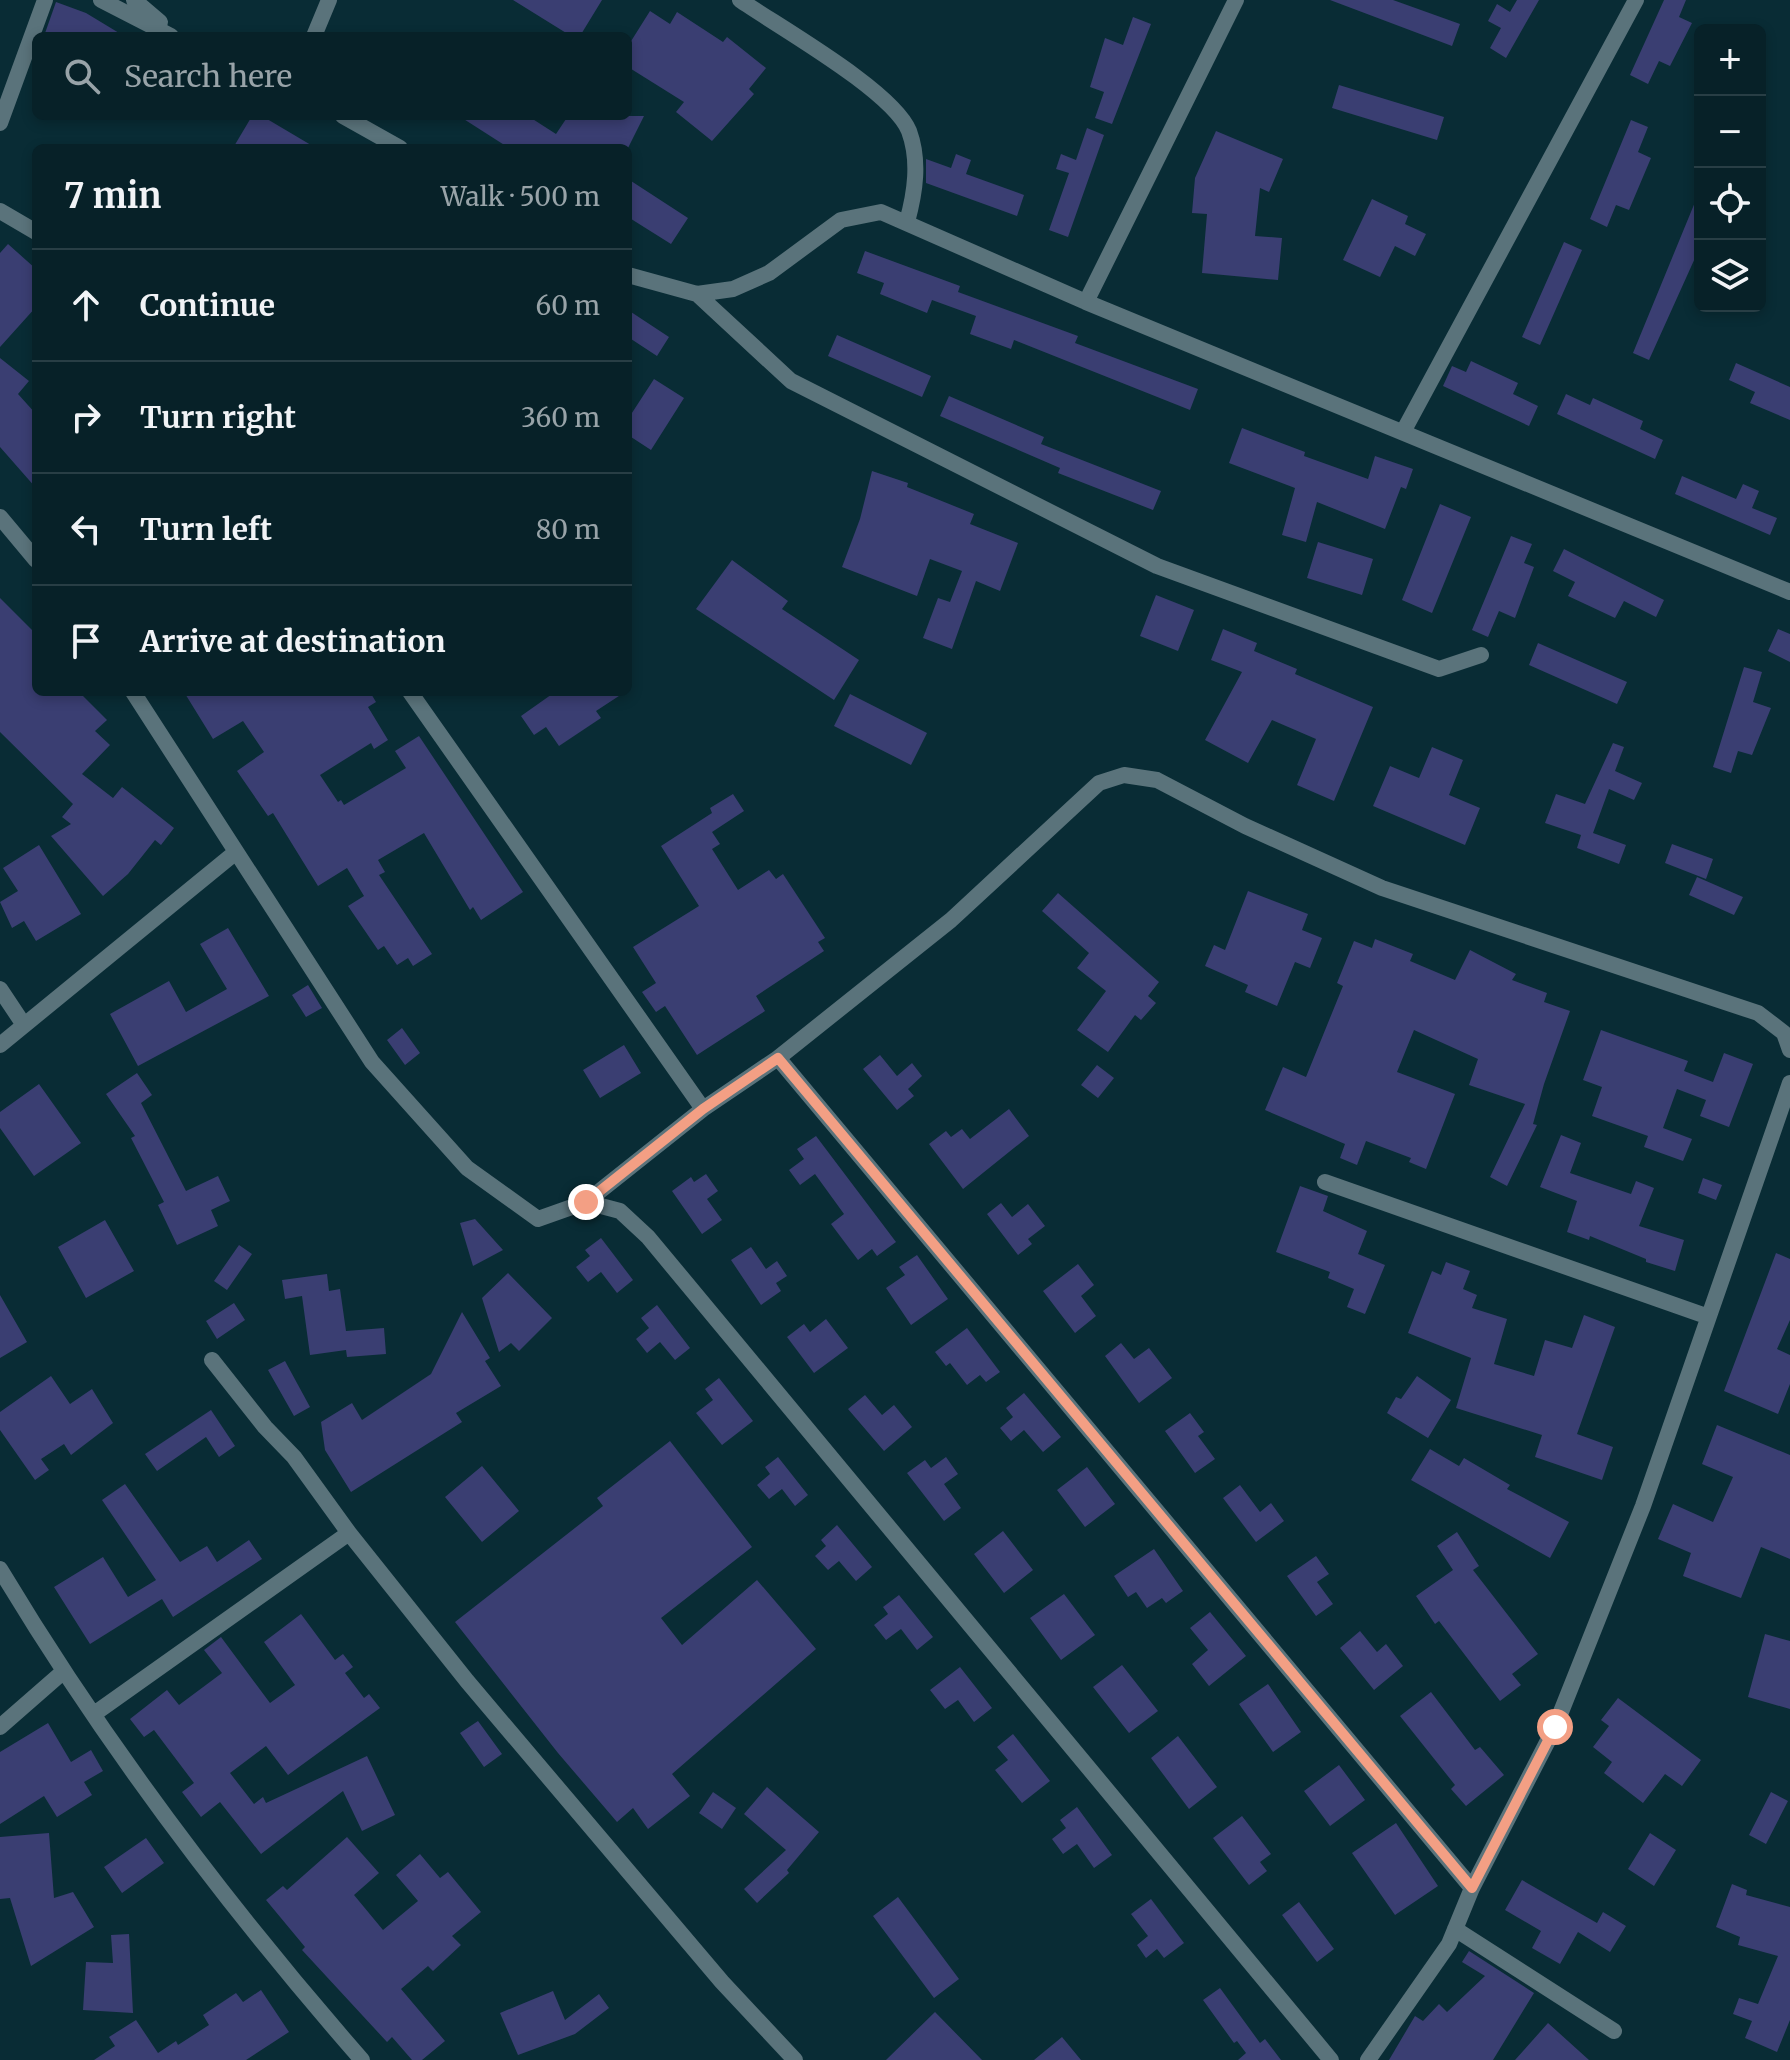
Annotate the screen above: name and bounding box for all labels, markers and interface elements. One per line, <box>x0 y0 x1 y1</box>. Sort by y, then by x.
map controls <box>1694 24 1766 312</box>
button: + <box>1694 24 1766 96</box>
search box <box>32 32 632 120</box>
icon: search <box>60 54 104 98</box>
text: Search here <box>124 57 292 95</box>
button: − <box>1694 96 1766 168</box>
button: locate <box>1694 168 1766 240</box>
text: 7 min <box>64 175 161 217</box>
text: Walk · 500 m <box>441 180 600 213</box>
button: layers <box>1694 240 1766 312</box>
icon: ahead <box>64 283 108 327</box>
text: Continue <box>140 286 275 324</box>
text: 60 m <box>536 289 600 322</box>
icon: right <box>64 395 108 439</box>
text: Turn right <box>140 398 296 436</box>
text: 360 m <box>521 401 600 434</box>
icon: left <box>64 507 108 551</box>
text: Turn left <box>140 510 272 548</box>
text: 80 m <box>536 513 600 546</box>
icon: arrive <box>64 619 108 663</box>
text: Arrive at destination <box>140 622 446 660</box>
route end <box>568 1184 604 1220</box>
route start <box>1537 1709 1573 1745</box>

